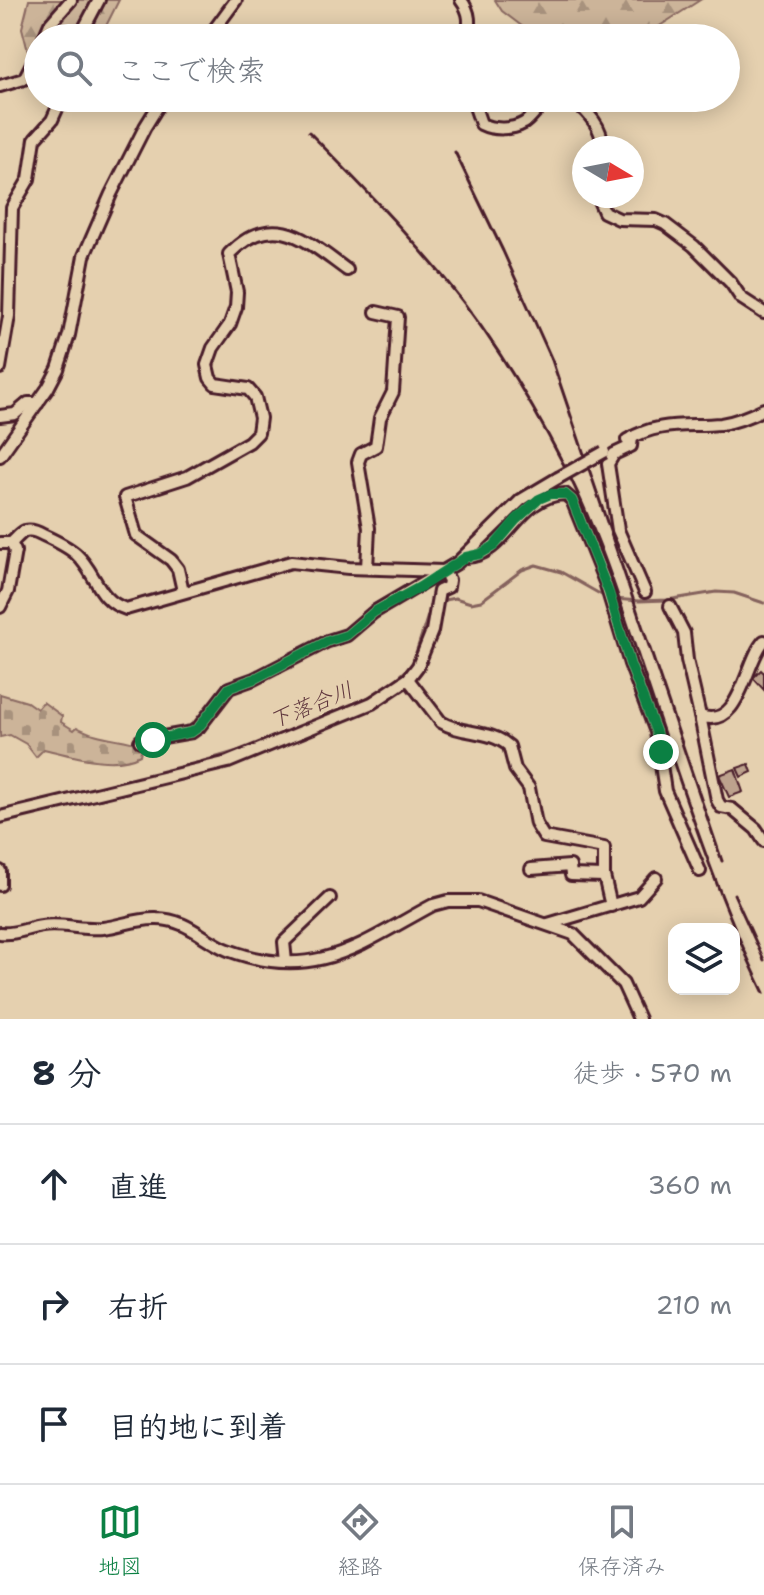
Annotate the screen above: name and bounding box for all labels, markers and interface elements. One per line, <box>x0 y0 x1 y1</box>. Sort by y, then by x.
search box <box>24 24 740 112</box>
icon: search <box>52 46 96 90</box>
text: ここで検索 <box>116 50 266 91</box>
north arrow <box>572 136 644 208</box>
water label: 下落合川 <box>265 675 357 735</box>
route start <box>135 722 171 758</box>
route end <box>643 734 679 770</box>
map controls <box>668 923 740 995</box>
button: layers <box>668 923 740 995</box>
text: 8 分 <box>32 1050 102 1096</box>
text: 徒歩 · 570 m <box>573 1055 732 1090</box>
icon: ahead <box>32 1162 76 1206</box>
text: 直進 <box>108 1166 168 1207</box>
text: 360 m <box>647 1167 732 1202</box>
icon: right <box>32 1282 76 1326</box>
text: 右折 <box>108 1286 168 1327</box>
text: 210 m <box>655 1287 732 1322</box>
icon: arrive <box>32 1402 76 1446</box>
text: 目的地に到着 <box>108 1406 288 1447</box>
tab: 地図 <box>98 1500 142 1581</box>
tab: 経路 <box>338 1500 382 1581</box>
tab: 保存済み <box>578 1500 666 1581</box>

